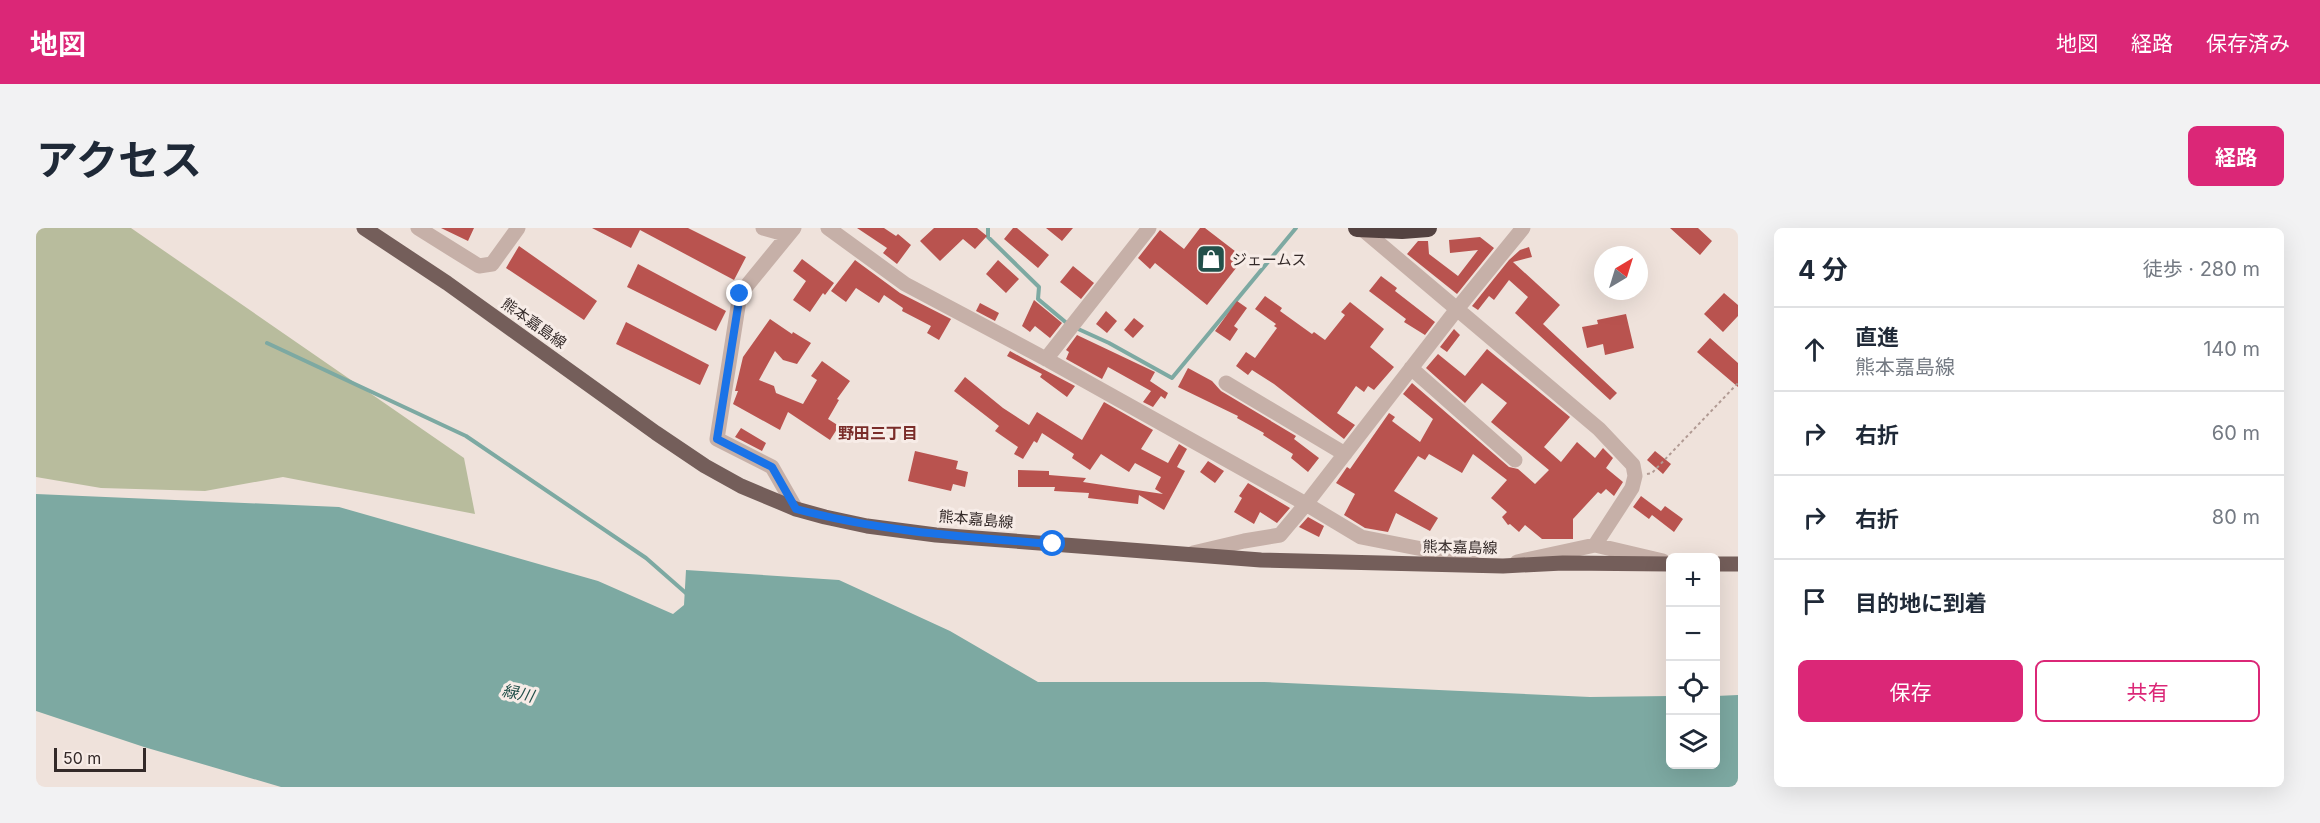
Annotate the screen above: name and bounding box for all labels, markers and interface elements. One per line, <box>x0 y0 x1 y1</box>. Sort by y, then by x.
text: 地図 <box>30 27 86 61</box>
text: 地図 <box>2056 31 2098 56</box>
text: 経路 <box>2131 31 2173 56</box>
text: 保存済み <box>2206 31 2290 56</box>
button: 経路 <box>2188 126 2284 186</box>
text: アクセス <box>36 134 202 185</box>
shop icon: ジェームス <box>1195 243 1227 275</box>
north arrow <box>1594 246 1648 300</box>
place label: ジェームス <box>1232 250 1307 269</box>
text: 4 分 <box>1798 254 1848 285</box>
text: 徒歩 · 280 m <box>2143 257 2260 281</box>
route end <box>726 280 752 306</box>
street label: 熊本嘉島線 <box>498 294 570 352</box>
text: 直進 <box>1855 324 1899 350</box>
icon: ahead <box>1798 333 1831 366</box>
text: 140 m <box>2203 337 2260 361</box>
text: 熊本嘉島線 <box>1855 355 1955 379</box>
icon: right <box>1798 417 1831 450</box>
text: 60 m <box>2212 421 2260 445</box>
text: 右折 <box>1855 422 1899 448</box>
district label: 野田三丁目 <box>838 423 918 443</box>
icon: right <box>1798 501 1831 534</box>
text: 80 m <box>2212 505 2260 529</box>
street label: 熊本嘉島線 <box>938 506 1014 532</box>
text: 右折 <box>1855 506 1899 532</box>
route start <box>1039 530 1065 556</box>
street label: 熊本嘉島線 <box>1422 537 1498 557</box>
map controls <box>1666 553 1720 769</box>
button: + <box>1666 553 1720 607</box>
icon: arrive <box>1798 585 1831 618</box>
text: 目的地に到着 <box>1855 590 1987 616</box>
button: − <box>1666 607 1720 661</box>
button: 保存 <box>1798 660 2023 722</box>
button: 共有 <box>2035 660 2260 722</box>
button: locate <box>1666 661 1720 715</box>
water label: 緑川 <box>500 680 538 707</box>
button: layers <box>1666 715 1720 769</box>
scale bar <box>54 745 146 772</box>
text: 50 m <box>63 748 101 768</box>

